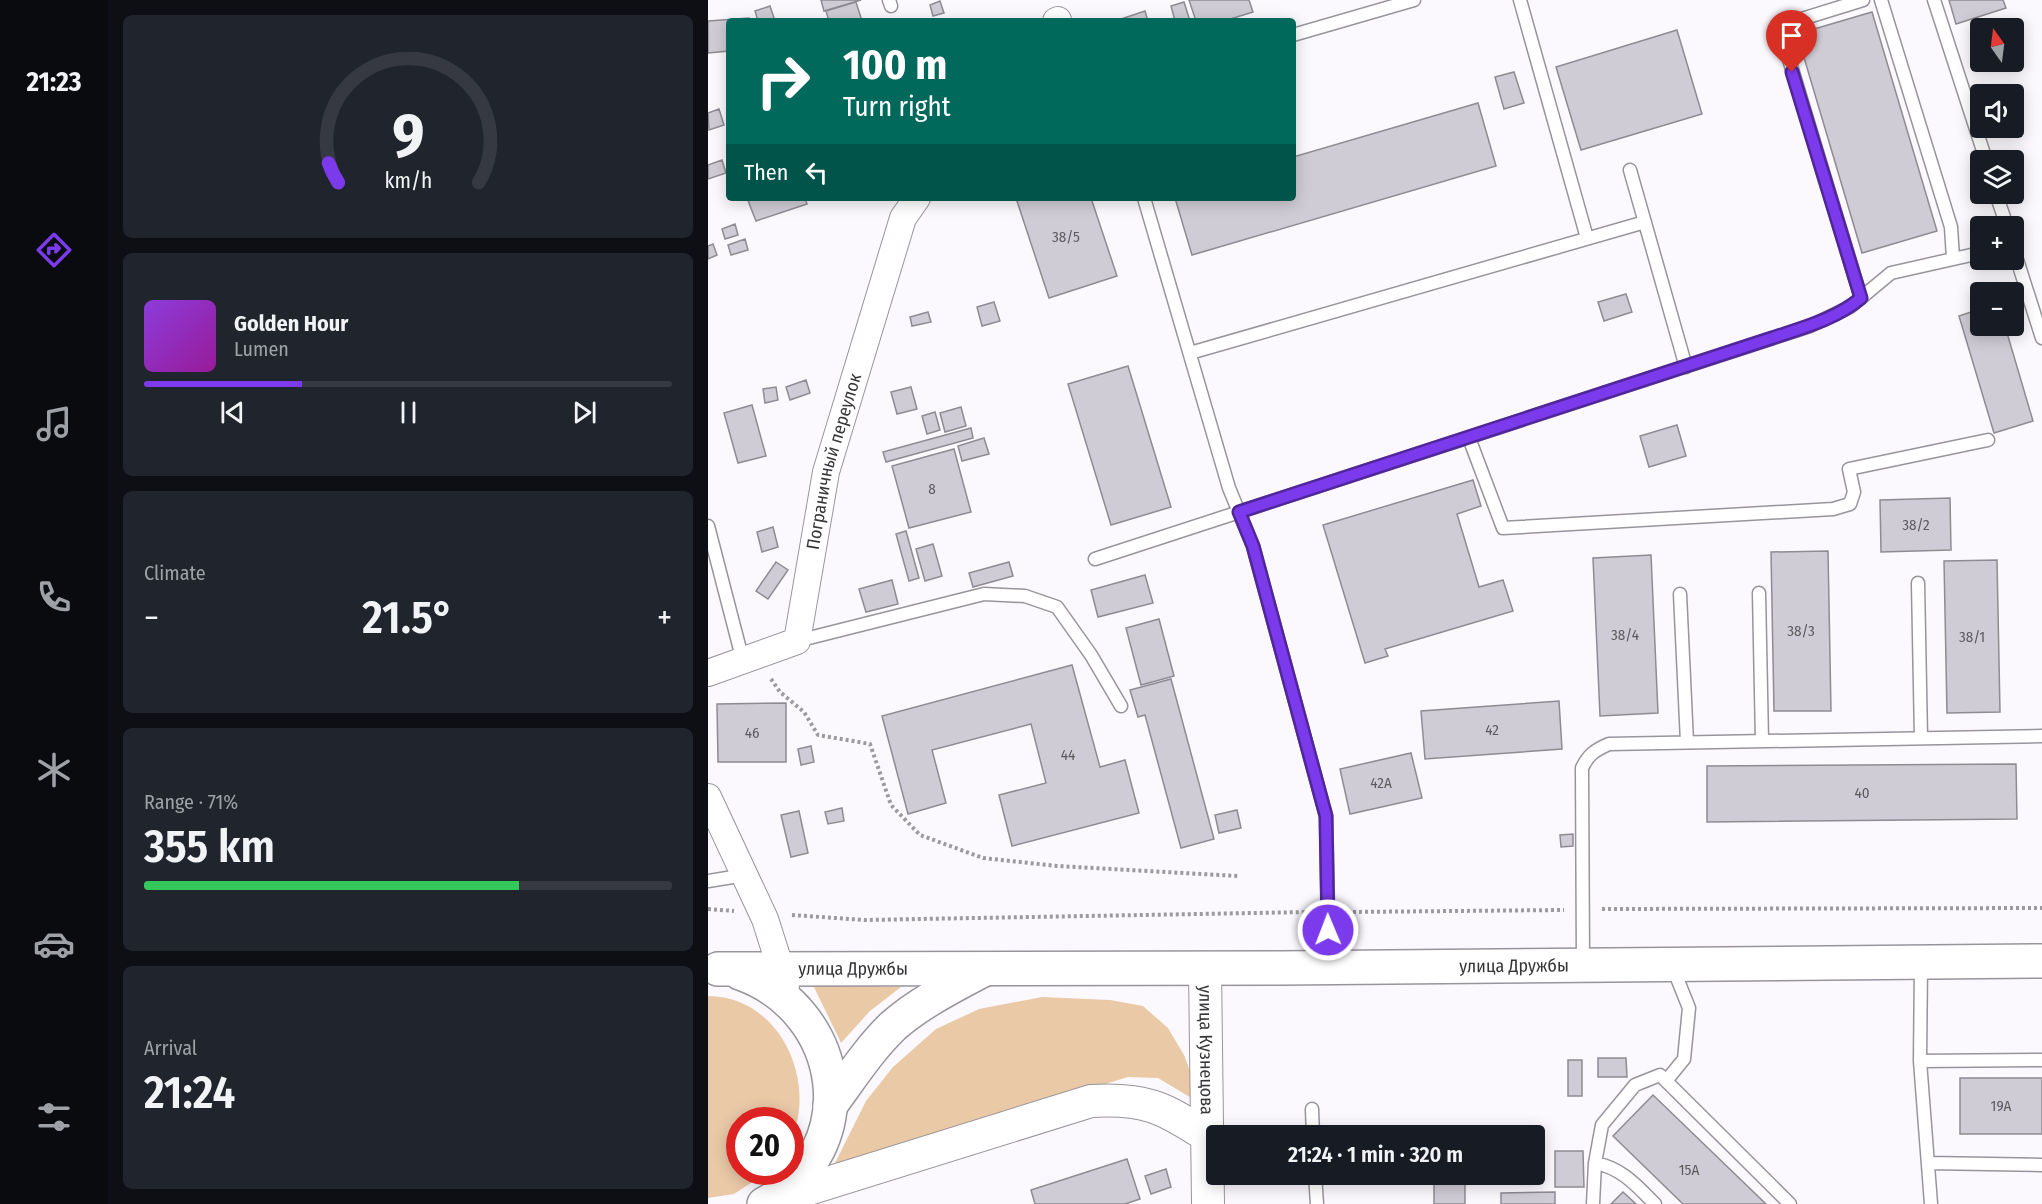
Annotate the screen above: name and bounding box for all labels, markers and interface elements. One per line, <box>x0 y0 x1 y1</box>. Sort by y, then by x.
pin <box>1766 10 1817 72</box>
north arrow <box>1970 18 2024 72</box>
map controls <box>1970 18 2024 336</box>
icon: arrive <box>1775 19 1808 52</box>
text: 100 m <box>843 40 947 90</box>
icon: right <box>744 42 822 120</box>
text: 21:23 <box>27 66 81 98</box>
button: sound <box>1970 84 2024 138</box>
text: Turn right <box>843 91 951 123</box>
text: 9 <box>392 100 424 175</box>
button: layers <box>1970 150 2024 204</box>
icon: left <box>800 156 833 189</box>
text: Then <box>744 159 788 186</box>
text: km/h <box>384 169 432 195</box>
button: + <box>1970 216 2024 270</box>
house number: 38/5 <box>1052 228 1080 246</box>
icon: directions <box>33 229 75 271</box>
button: − <box>1970 282 2024 336</box>
text: Golden Hour <box>234 310 348 337</box>
text: Lumen <box>234 337 289 361</box>
street label: Пограничный переулок <box>802 370 866 551</box>
icon: previous <box>216 396 249 429</box>
icon: pause <box>392 396 425 429</box>
icon: next <box>568 396 601 429</box>
icon: music <box>33 403 75 445</box>
house number: 8 <box>928 480 936 498</box>
house number: 38/2 <box>1902 516 1930 534</box>
text: Climate <box>144 561 206 585</box>
icon: phone <box>33 576 75 618</box>
text: 21.5° <box>362 591 454 645</box>
text: − <box>144 598 159 638</box>
text: + <box>657 598 672 638</box>
house number: 38/3 <box>1787 622 1815 640</box>
house number: 38/4 <box>1611 626 1639 644</box>
house number: 38/1 <box>1959 628 1985 646</box>
house number: 42 <box>1485 721 1499 739</box>
house number: 46 <box>745 724 759 742</box>
house number: 44 <box>1061 746 1075 764</box>
icon: climate <box>33 749 75 791</box>
house number: 42А <box>1370 774 1392 792</box>
house number: 40 <box>1854 784 1870 802</box>
text: Range · 71% <box>144 790 238 814</box>
text: 355 km <box>144 820 275 874</box>
position arrow <box>1296 898 1360 962</box>
icon: car <box>33 923 75 965</box>
street label: улица Дружбы <box>1459 954 1569 977</box>
street label: улица Дружбы <box>798 958 908 980</box>
street label: улица Кузнецова <box>1194 985 1218 1115</box>
text: Arrival <box>144 1036 197 1060</box>
text: 21:24 <box>144 1066 235 1120</box>
icon: filters <box>33 1096 75 1138</box>
house number: 19А <box>1991 1097 2012 1115</box>
speed limit sign: 20 <box>726 1107 804 1185</box>
text: 21:24 · 1 min · 320 m <box>1288 1141 1463 1168</box>
house number: 15А <box>1679 1161 1699 1179</box>

